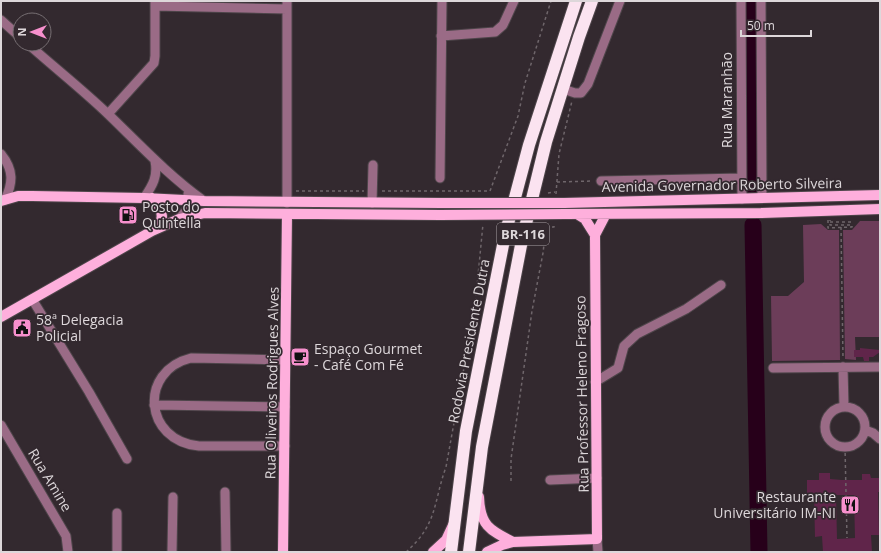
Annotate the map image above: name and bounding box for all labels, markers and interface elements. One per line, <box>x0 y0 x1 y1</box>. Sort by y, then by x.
north arrow <box>12 12 52 52</box>
scale bar <box>741 12 811 38</box>
text: 50 m <box>747 17 775 34</box>
text: N <box>14 28 29 36</box>
street label: Rua Maranhão <box>717 52 736 148</box>
street label: Avenida Governador Roberto Silveira <box>602 173 842 196</box>
place label: Posto do Quintella <box>142 197 201 232</box>
fuel station icon: Posto do Quintella <box>117 204 139 226</box>
road number: BR-116 <box>497 223 549 245</box>
street label: Rodovia Presidente Dutra <box>443 257 494 425</box>
street label: Rua Oliveiros Rodrigues Alves <box>260 286 283 479</box>
street label: Rua Professor Heleno Fragoso <box>570 295 593 493</box>
place label: 58ª Delegacia Policial <box>36 310 123 345</box>
public building icon: 58ª Delegacia Policial <box>11 317 33 339</box>
place label: Espaço Gourmet - Café Com Fé <box>314 339 422 374</box>
cafe icon: Espaço Gourmet - Café Com Fé <box>289 346 311 368</box>
street label: Rua Amine <box>24 445 77 515</box>
place label: Restaurante Universitário IM-NI <box>713 487 836 522</box>
restaurant icon: Restaurante Universitário IM-NI <box>839 494 861 516</box>

